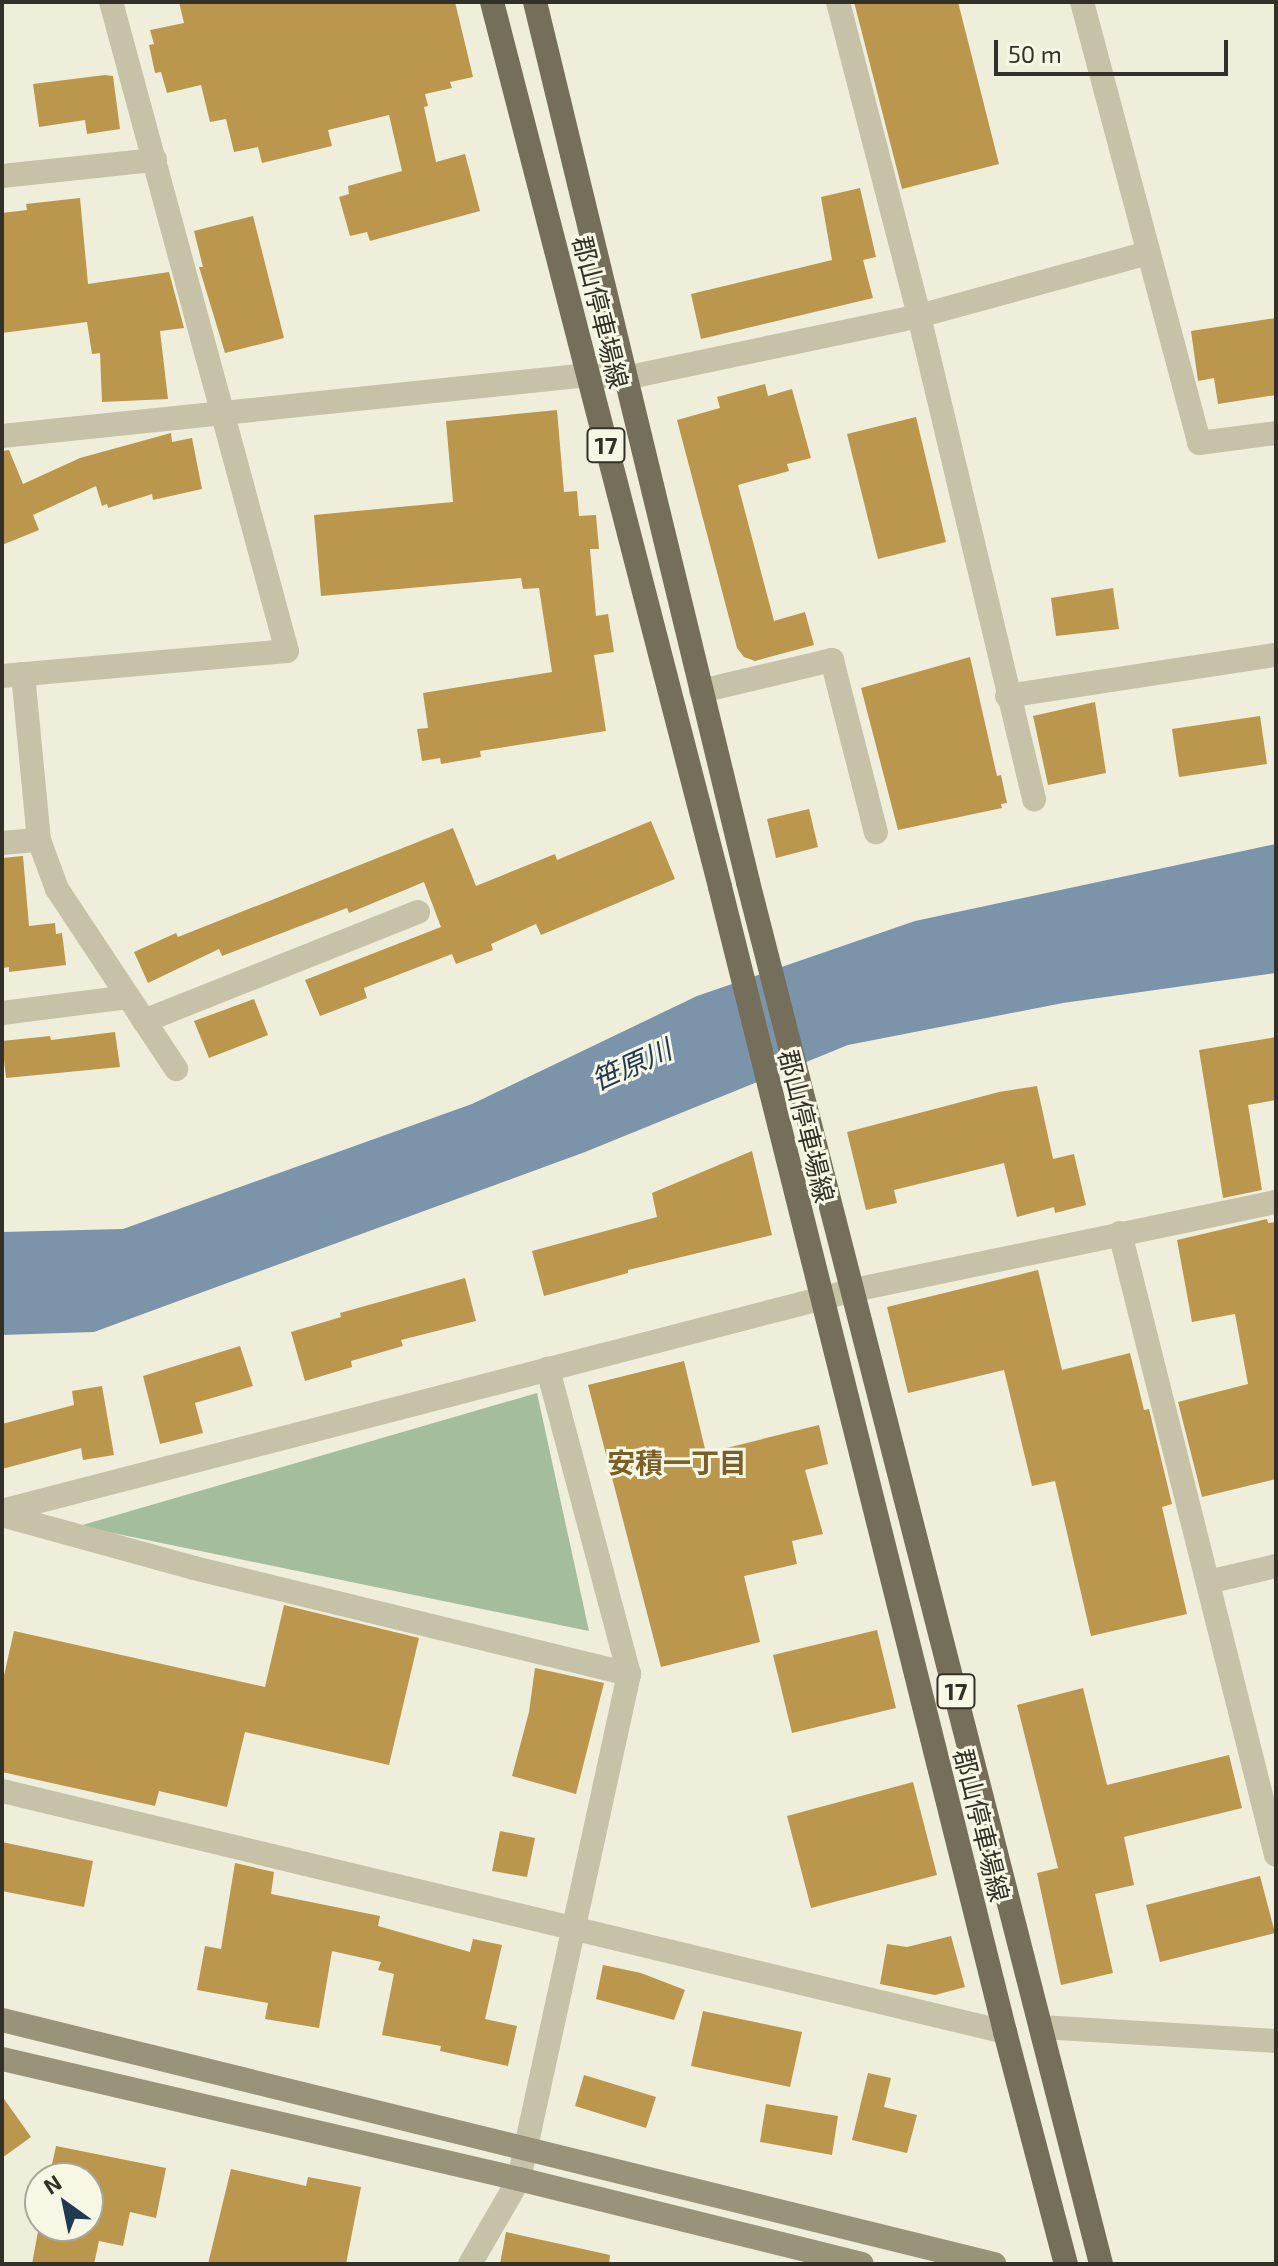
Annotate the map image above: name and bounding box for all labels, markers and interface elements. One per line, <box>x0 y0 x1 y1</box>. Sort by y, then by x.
scale bar <box>998 24 1232 74</box>
text: 50 m <box>1008 39 1062 68</box>
street label: 郡山停車場線 <box>567 233 635 391</box>
road number: 17 <box>586 425 626 465</box>
water label: 笹原川 <box>586 1032 676 1096</box>
street label: 郡山停車場線 <box>773 1047 841 1205</box>
district label: 安積一丁目 <box>607 1445 747 1479</box>
road number: 17 <box>936 1671 976 1711</box>
street label: 郡山停車場線 <box>948 1746 1016 1904</box>
north arrow <box>24 2162 104 2242</box>
text: N <box>38 2168 66 2199</box>

